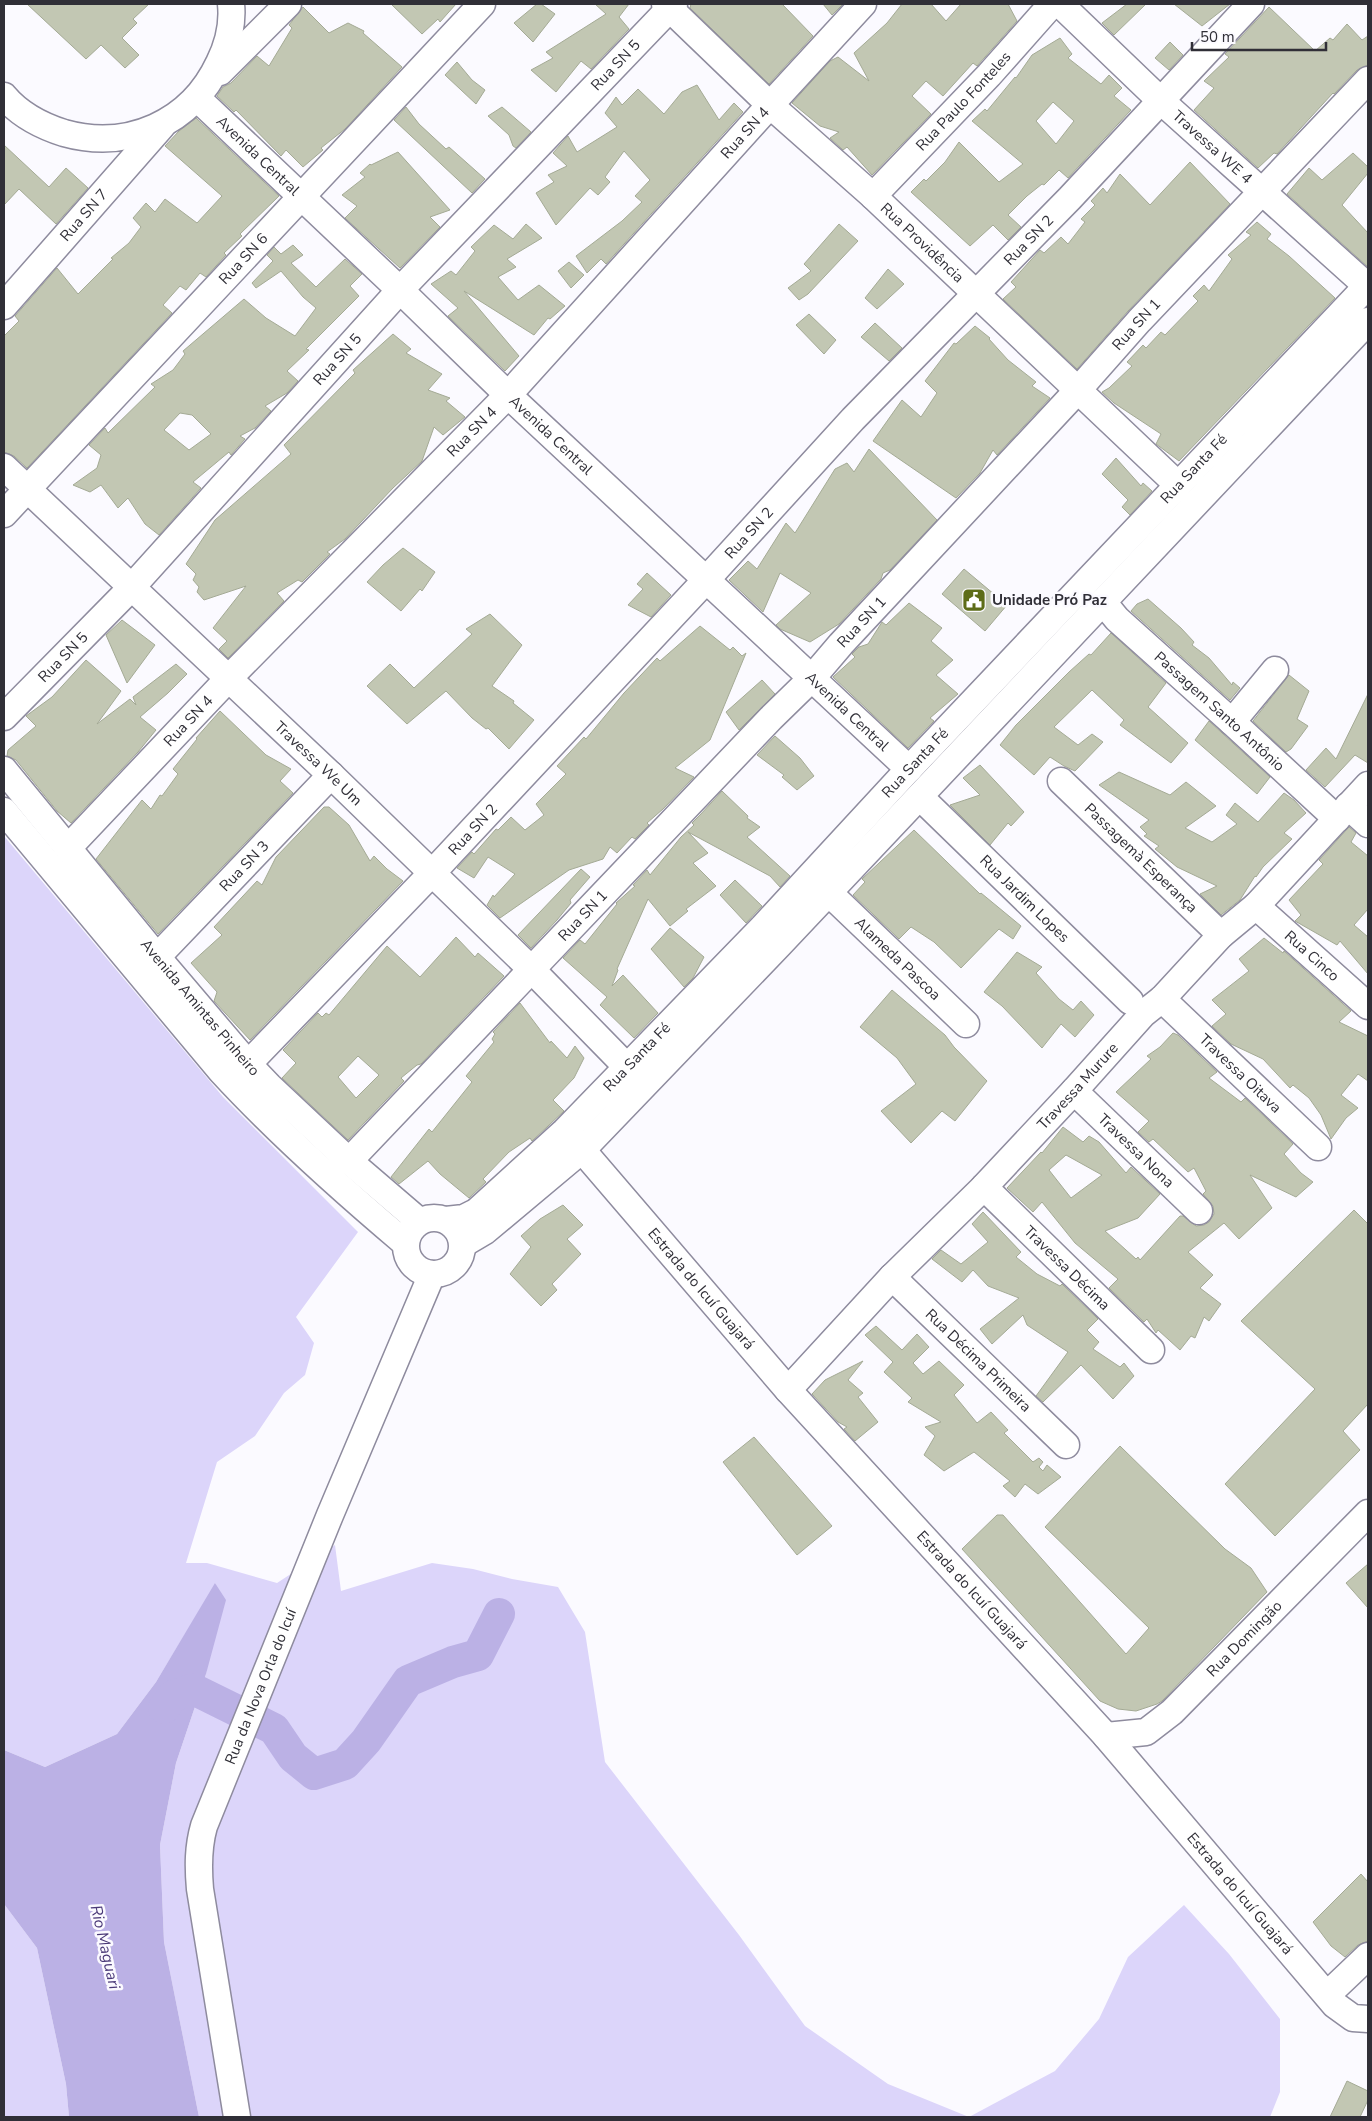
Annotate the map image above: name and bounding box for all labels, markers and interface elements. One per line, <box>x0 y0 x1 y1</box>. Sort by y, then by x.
scale bar <box>1192 20 1326 52</box>
text: 50 m <box>1200 27 1235 47</box>
street label: Rua SN 5 <box>586 35 645 95</box>
street label: Rua Paulo Fonteles <box>911 47 1015 155</box>
street label: Rua SN 4 <box>716 102 774 163</box>
street label: Travessa WE 4 <box>1168 106 1257 188</box>
street label: Avenida Central <box>212 111 304 200</box>
street label: Rua SN 7 <box>55 185 112 246</box>
street label: Rua Providência <box>876 198 968 287</box>
street label: Rua SN 2 <box>999 211 1058 270</box>
street label: Rua SN 6 <box>214 229 272 289</box>
street label: Rua SN 1 <box>1108 294 1165 355</box>
street label: Rua SN 5 <box>309 329 366 390</box>
street label: Avenida Central <box>505 391 598 480</box>
street label: Rua SN 4 <box>442 402 501 461</box>
street label: Rua Santa Fé <box>1156 430 1232 508</box>
street label: Rua SN 2 <box>720 503 778 563</box>
public building icon: Unidade Pró Paz <box>961 587 987 613</box>
place label: Unidade Pró Paz <box>992 590 1107 610</box>
street label: Rua SN 1 <box>833 592 891 652</box>
street label: Rua SN 5 <box>34 627 92 687</box>
street label: Passagem Santo Antônio <box>1150 647 1289 776</box>
street label: Avenida Central <box>801 667 894 756</box>
street label: Rua SN 4 <box>159 691 217 751</box>
street label: Travessa We Um <box>270 717 367 810</box>
street label: Rua Santa Fé <box>877 723 953 802</box>
street label: Rua SN 2 <box>444 799 502 859</box>
street label: Passagemà Esperança <box>1080 799 1202 917</box>
street label: Rua SN 3 <box>215 836 273 896</box>
street label: Rua Jardim Lopes <box>976 851 1074 947</box>
street label: Rua SN 1 <box>554 886 612 945</box>
street label: Alameda Pascoa <box>850 913 945 1005</box>
street label: Rua Cinco <box>1280 926 1344 986</box>
street label: Avenida Amintas Pinheiro <box>136 935 264 1080</box>
street label: Rua Santa Fé <box>599 1018 675 1096</box>
street label: Travessa Oitava <box>1195 1029 1286 1117</box>
street label: Travessa Murure <box>1033 1038 1123 1134</box>
street label: Travessa Nona <box>1093 1109 1179 1192</box>
street label: Travessa Décima <box>1019 1221 1115 1315</box>
street label: Estrada do Icuí Guajará <box>643 1224 759 1354</box>
street label: Rua Décima Primeira <box>921 1304 1036 1416</box>
street label: Estrada do Icuí Guajará <box>912 1526 1031 1654</box>
street label: Rua Domingão <box>1202 1596 1286 1681</box>
street label: Rua da Nova Orla do Icuí <box>220 1604 302 1767</box>
street label: Estrada do Icuí Guajará <box>1182 1828 1298 1959</box>
water label: Rio Maguari <box>85 1903 125 1992</box>

